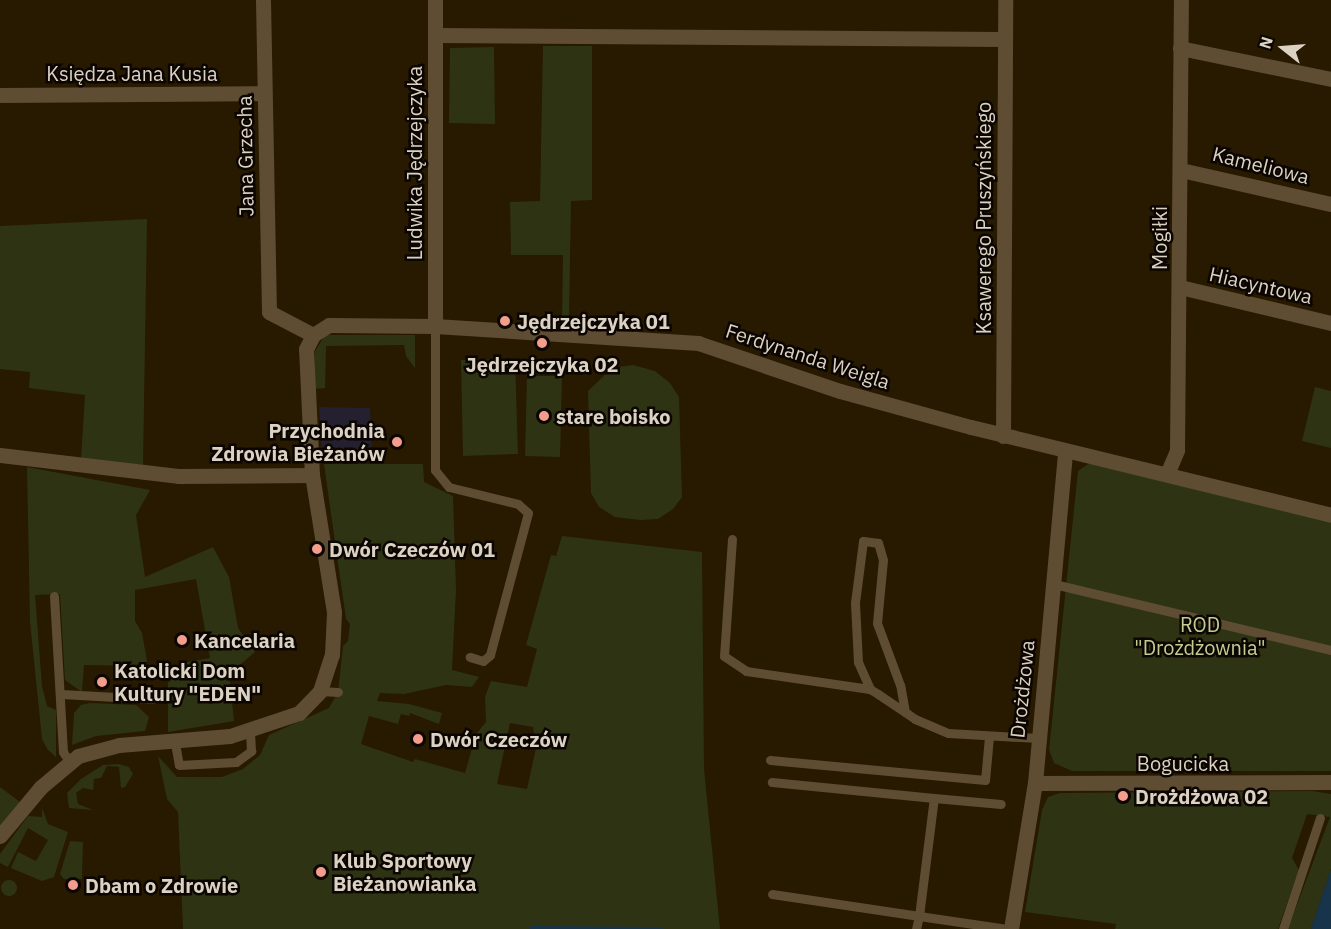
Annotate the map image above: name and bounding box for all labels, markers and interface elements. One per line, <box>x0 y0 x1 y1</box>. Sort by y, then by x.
north arrow <box>1253 18 1313 78</box>
text: N <box>1255 34 1277 51</box>
street label: Księdza Jana Kusia <box>46 61 218 85</box>
street label: Ludwika Jędrzejczyka <box>402 66 426 260</box>
street label: Jana Grzecha <box>232 95 258 217</box>
street label: Ksawerego Pruszyńskiego <box>971 102 995 334</box>
street label: Kameliowa <box>1210 141 1312 189</box>
street label: Mogiłki <box>1147 206 1171 270</box>
street label: Hiacyntowa <box>1207 261 1315 309</box>
place label: Jędrzejczyka 01 <box>517 309 670 333</box>
marker: Jędrzejczyka 01 <box>498 314 512 328</box>
street label: Ferdynanda Weigla <box>723 318 893 394</box>
marker: Jędrzejczyka 02 <box>535 336 549 350</box>
place label: Jędrzejczyka 02 <box>466 352 618 376</box>
place label: stare boisko <box>556 404 670 428</box>
marker: stare boisko <box>537 409 551 423</box>
place label: Przychodnia Zdrowia Bieżanów <box>211 418 385 465</box>
marker: Przychodnia Zdrowia Bieżanów <box>390 435 404 449</box>
place label: Dwór Czeczów 01 <box>329 537 495 561</box>
marker: Dwór Czeczów 01 <box>310 542 324 556</box>
park label: ROD "Drożdżownia" <box>1134 612 1266 659</box>
place label: Kancelaria <box>194 628 295 652</box>
marker: Kancelaria <box>175 633 189 647</box>
street label: Drożdżowa <box>1005 639 1039 739</box>
place label: Katolicki Dom Kultury "EDEN" <box>114 658 261 705</box>
marker: Katolicki Dom Kultury "EDEN" <box>95 675 109 689</box>
place label: Dwór Czeczów <box>430 727 567 751</box>
marker: Dwór Czeczów <box>411 732 425 746</box>
street label: Bogucicka <box>1137 751 1229 775</box>
place label: Drożdżowa 02 <box>1135 784 1268 808</box>
marker: Drożdżowa 02 <box>1116 789 1130 803</box>
place label: Klub Sportowy Bieżanowianka <box>333 849 477 896</box>
marker: Klub Sportowy Bieżanowianka <box>314 865 328 879</box>
place label: Dbam o Zdrowie <box>85 873 238 897</box>
marker: Dbam o Zdrowie <box>66 878 80 892</box>

